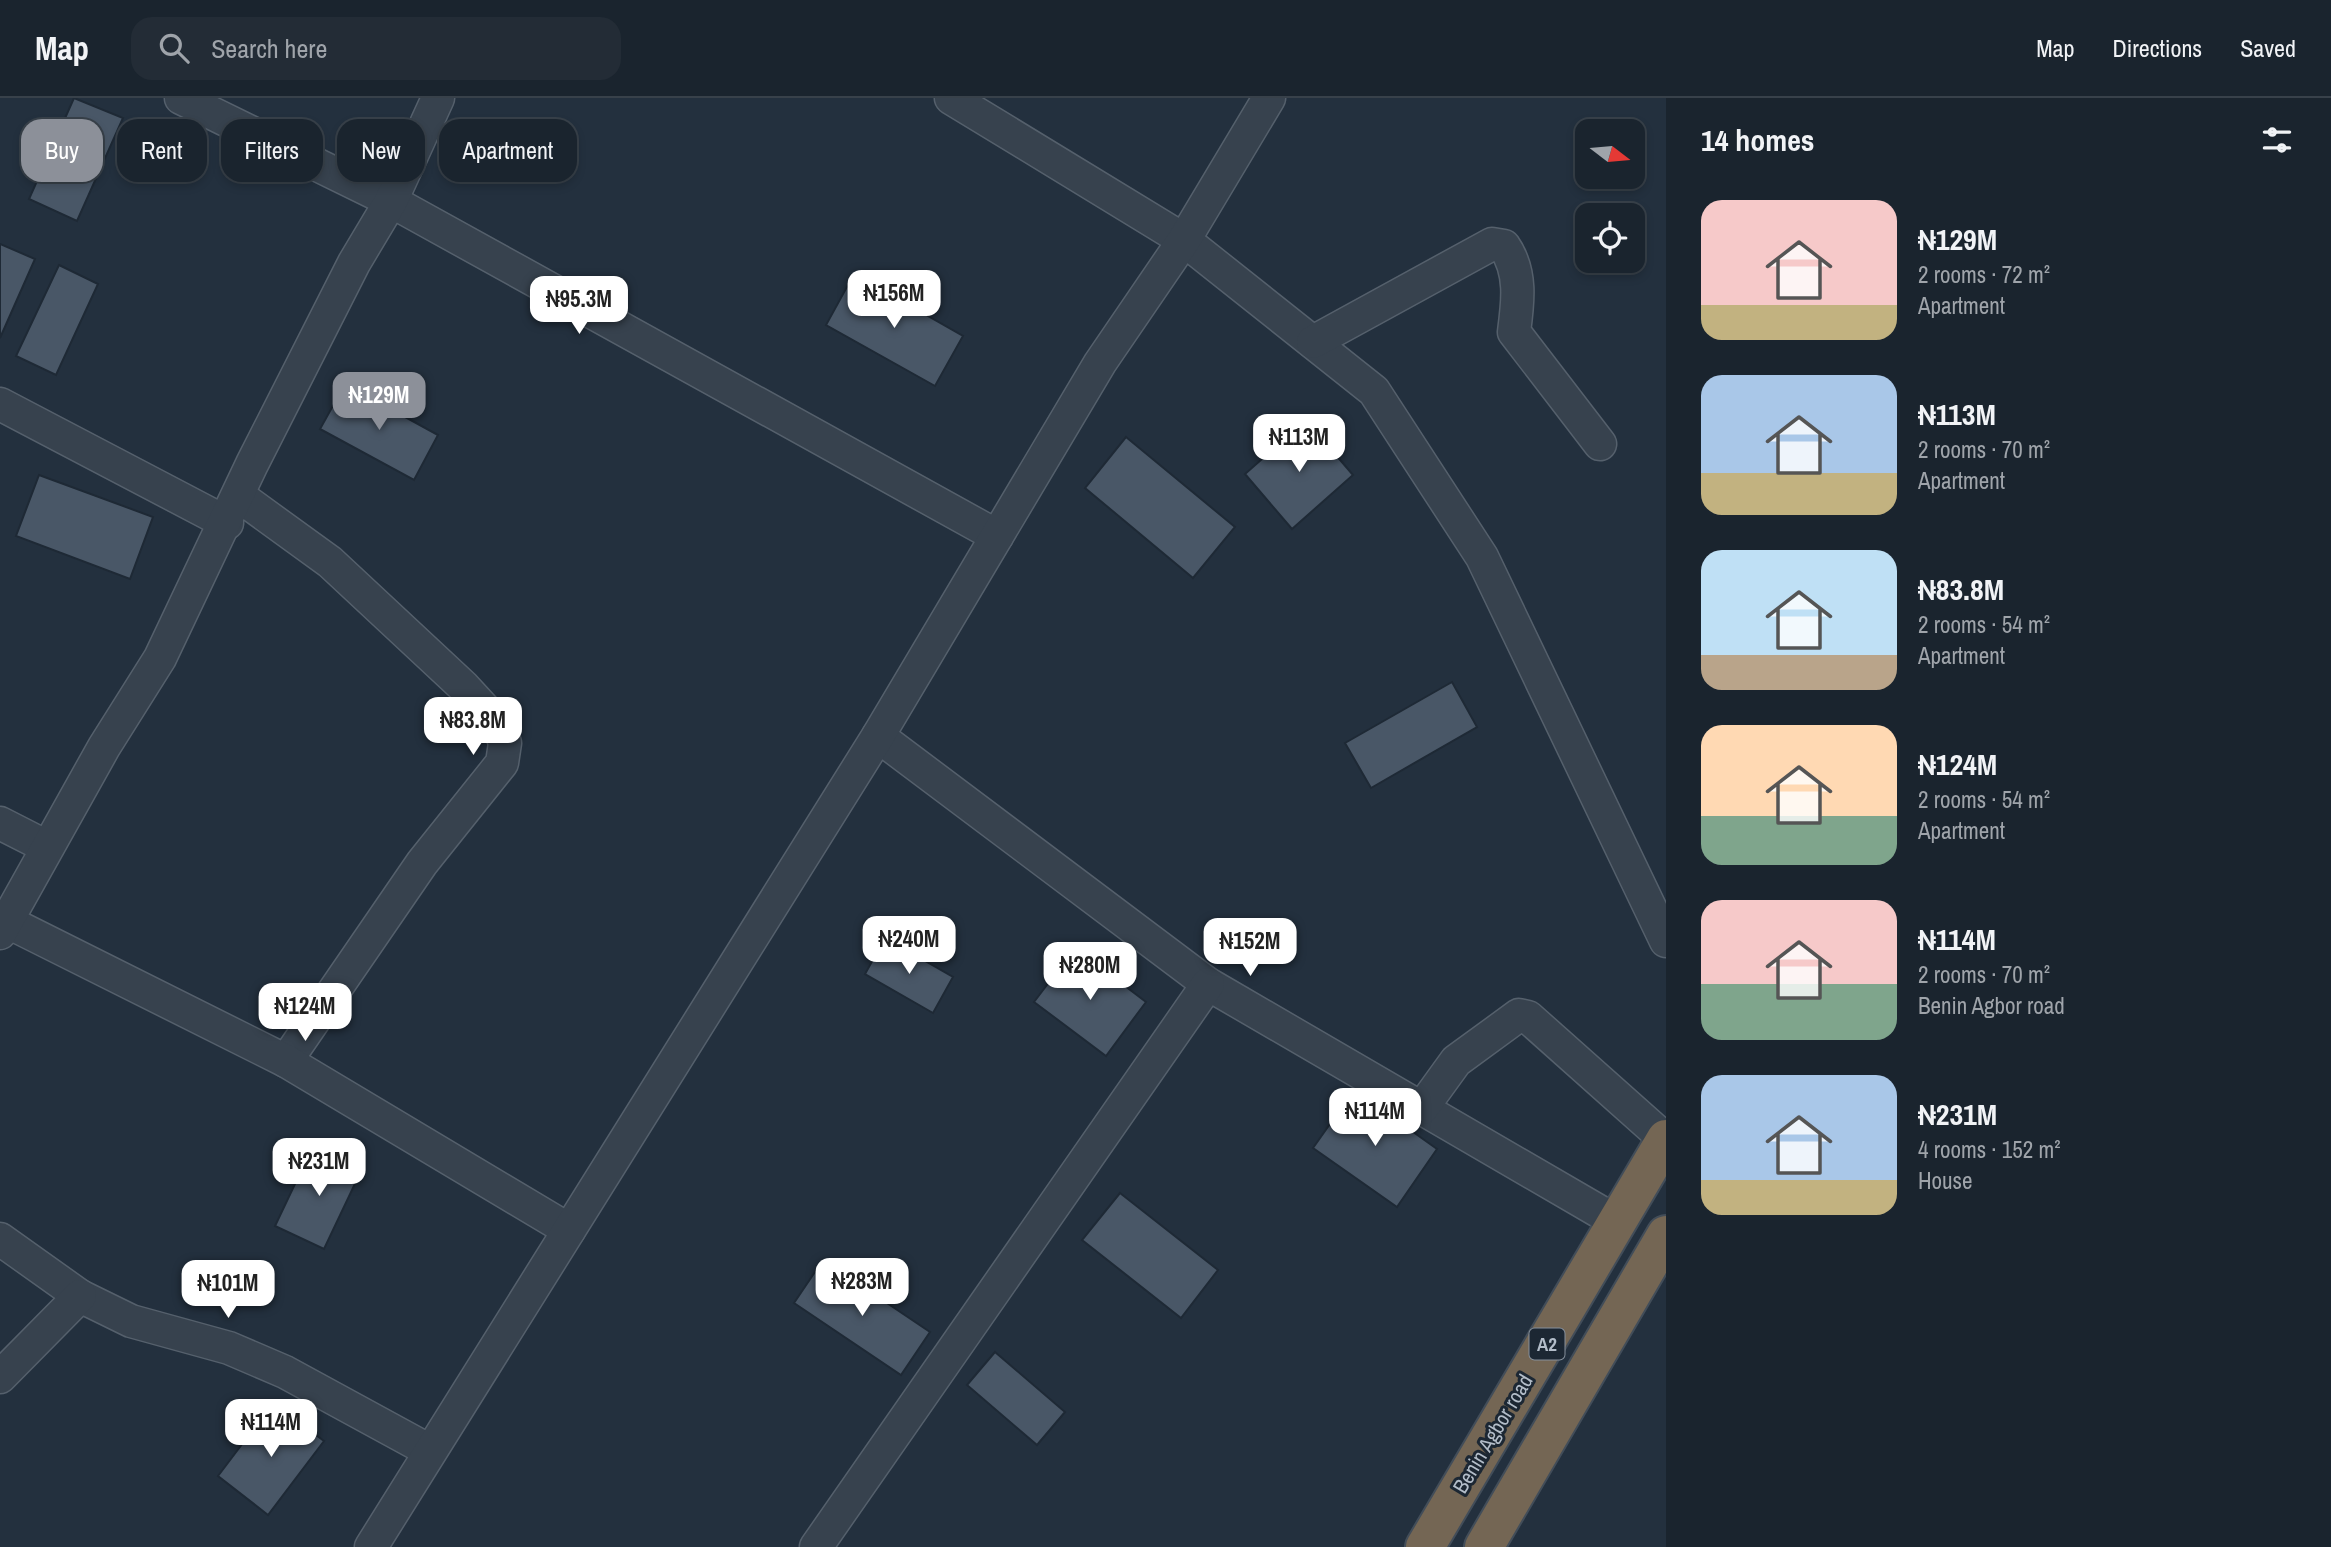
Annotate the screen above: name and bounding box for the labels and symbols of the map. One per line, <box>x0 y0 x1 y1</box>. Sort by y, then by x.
north arrow <box>1575 119 1645 189</box>
pin: ₦156M <box>845 271 943 330</box>
pin: ₦95.3M <box>522 276 636 336</box>
pin: ₦129M <box>330 372 428 432</box>
pin: ₦113M <box>1250 414 1348 474</box>
pin: ₦83.8M <box>416 698 530 757</box>
pin: ₦240M <box>860 916 958 976</box>
pin: ₦152M <box>1201 918 1299 978</box>
pin: ₦280M <box>1041 942 1139 1002</box>
pin: ₦124M <box>256 984 354 1043</box>
pin: ₦114M <box>1326 1088 1424 1148</box>
pin: ₦231M <box>270 1138 368 1198</box>
pin: ₦283M <box>813 1258 911 1318</box>
pin: ₦101M <box>179 1260 277 1320</box>
road number: A2 <box>1530 1328 1564 1360</box>
street label: Benin Agbor road <box>1446 1369 1540 1499</box>
pin: ₦114M <box>222 1400 320 1459</box>

